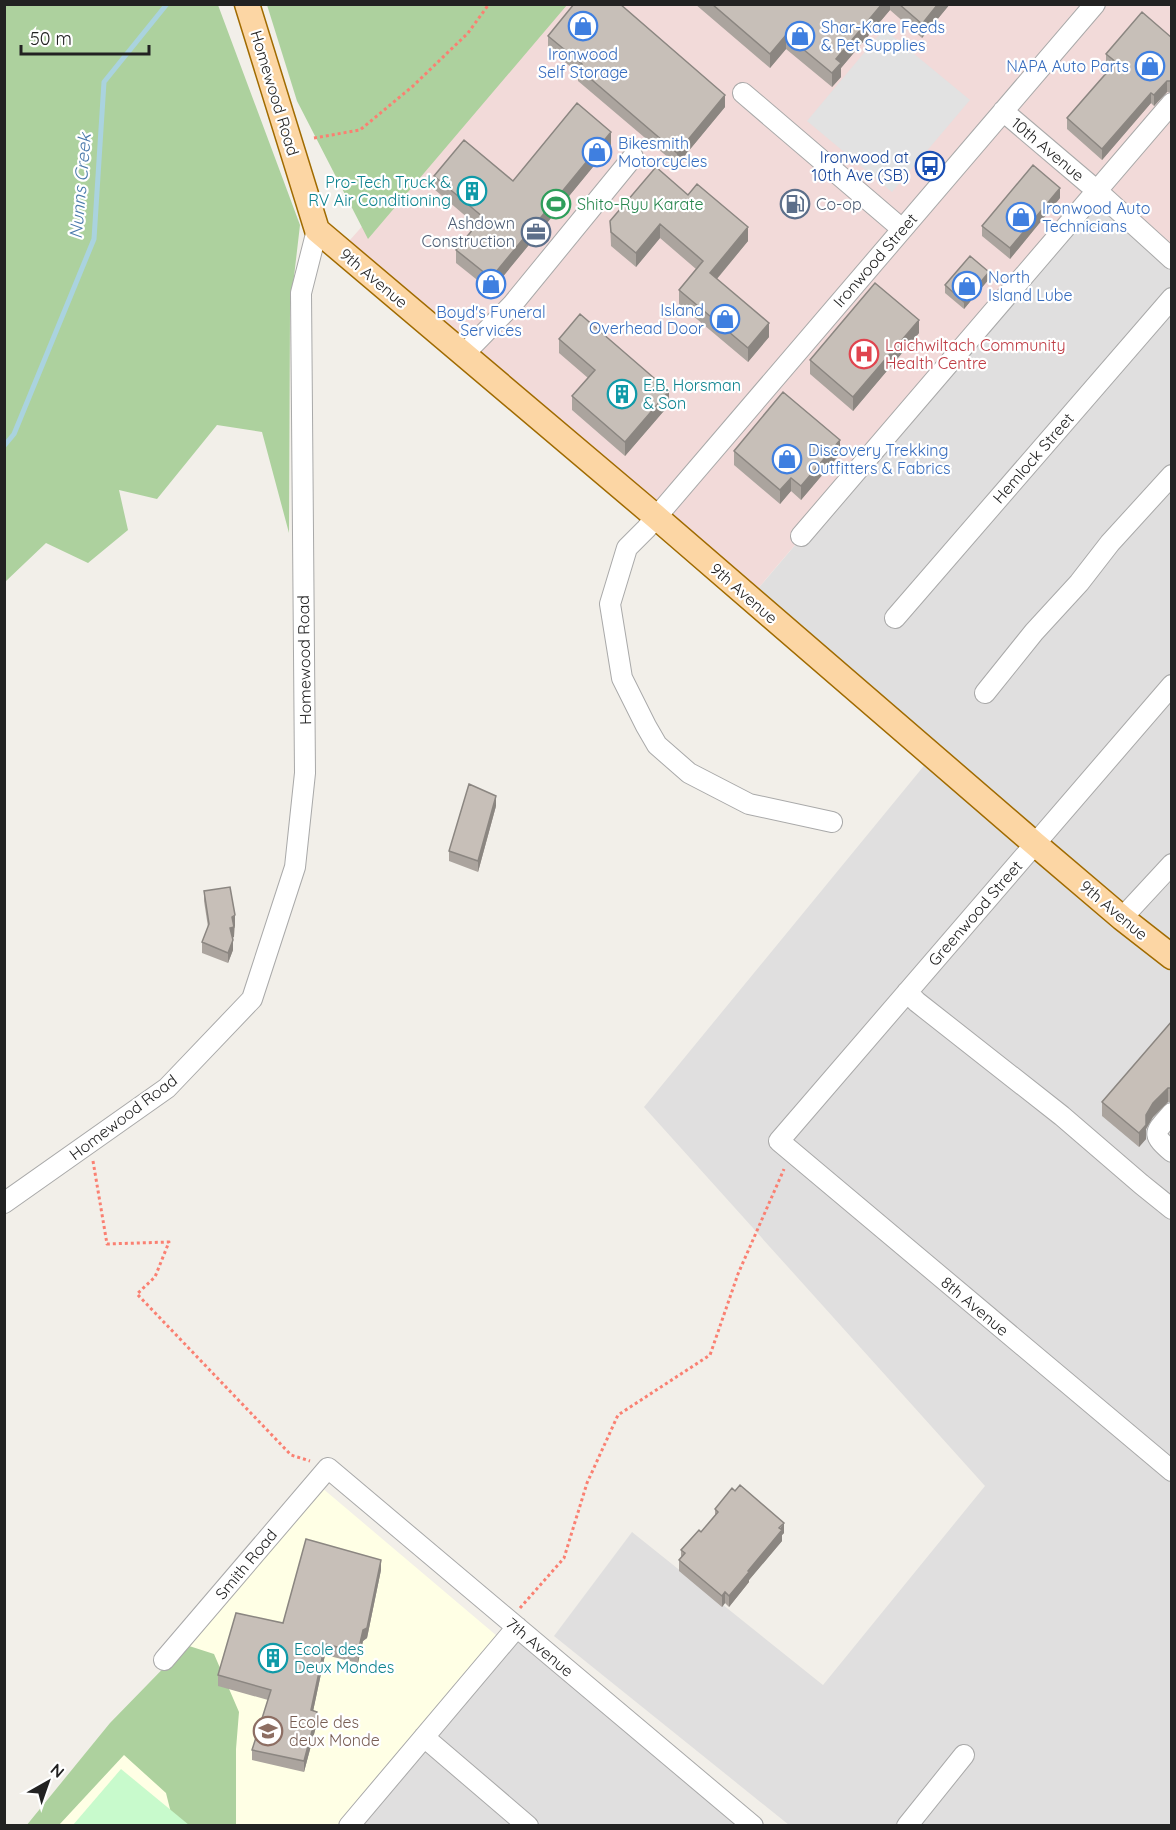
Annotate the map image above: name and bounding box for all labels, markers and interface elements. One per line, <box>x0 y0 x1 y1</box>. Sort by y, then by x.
shop icon: Ironwood Self Storage <box>567 10 599 42</box>
place label: Shar-Kare Feeds & Pet Supplies <box>821 17 945 55</box>
scale bar <box>21 18 148 56</box>
shop icon: Shar-Kare Feeds & Pet Supplies <box>784 20 816 52</box>
text: 50 m <box>30 27 72 50</box>
street label: Homewood Road <box>246 28 304 158</box>
place label: Ironwood Self Storage <box>538 44 628 82</box>
shop icon: NAPA Auto Parts <box>1134 50 1166 82</box>
place label: NAPA Auto Parts <box>1006 56 1129 76</box>
street label: 10th Avenue <box>1007 113 1089 185</box>
water label: Nunns Creek <box>64 131 96 240</box>
place label: Bikesmith Motorcycles <box>618 133 707 171</box>
shop icon: Bikesmith Motorcycles <box>581 136 613 168</box>
place label: Ironwood at 10th Ave (SB) <box>812 147 909 185</box>
bus stop icon: Ironwood at 10th Ave (SB) <box>914 150 946 182</box>
place label: Pro-Tech Truck & RV Air Conditioning <box>308 172 451 210</box>
building icon: Pro-Tech Truck & RV Air Conditioning <box>456 175 488 207</box>
sports icon: Shito-Ryu Karate <box>540 188 572 220</box>
fuel station icon: Co-op <box>779 188 811 220</box>
place label: Shito-Ryu Karate <box>577 194 704 214</box>
place label: Co-op <box>816 194 862 214</box>
place label: Ironwood Auto Technicians <box>1042 198 1150 236</box>
shop icon: Ironwood Auto Technicians <box>1005 201 1037 233</box>
street label: Ironwood Street <box>829 209 921 311</box>
place label: Ashdown Construction <box>421 213 515 251</box>
office icon: Ashdown Construction <box>520 216 552 248</box>
street label: 9th Avenue <box>336 244 412 312</box>
place label: North Island Lube <box>988 267 1073 305</box>
shop icon: Boyd's Funeral Services <box>475 268 507 300</box>
shop icon: North Island Lube <box>951 270 983 302</box>
place label: Island Overhead Door <box>589 300 704 338</box>
place label: Boyd's Funeral Services <box>436 302 546 340</box>
shop icon: Island Overhead Door <box>709 303 741 335</box>
place label: Laichwiltach Community Health Centre <box>885 335 1066 373</box>
hospital icon: Laichwiltach Community Health Centre <box>848 338 880 370</box>
place label: E.B. Horsman & Son <box>643 375 741 413</box>
building icon: E.B. Horsman & Son <box>606 378 638 410</box>
street label: Hemlock Street <box>988 409 1078 507</box>
place label: Discovery Trekking Outfitters & Fabrics <box>808 440 951 478</box>
shop icon: Discovery Trekking Outfitters & Fabrics <box>771 443 803 475</box>
street label: 9th Avenue <box>706 558 782 628</box>
street label: Homewood Road <box>293 595 315 725</box>
street label: Greenwood Street <box>924 856 1026 970</box>
street label: 9th Avenue <box>1076 876 1152 944</box>
street label: Homewood Road <box>65 1070 181 1164</box>
street label: 8th Avenue <box>937 1272 1013 1340</box>
street label: Smith Road <box>211 1525 281 1603</box>
street label: 7th Avenue <box>502 1613 578 1681</box>
place label: Ecole des Deux Mondes <box>294 1639 394 1677</box>
building icon: Ecole des Deux Mondes <box>257 1642 289 1674</box>
place label: Ecole des deux Monde <box>289 1712 380 1750</box>
school or university icon: Ecole des deux Monde <box>252 1715 284 1747</box>
north arrow <box>18 1752 78 1812</box>
text: N <box>47 1759 69 1782</box>

